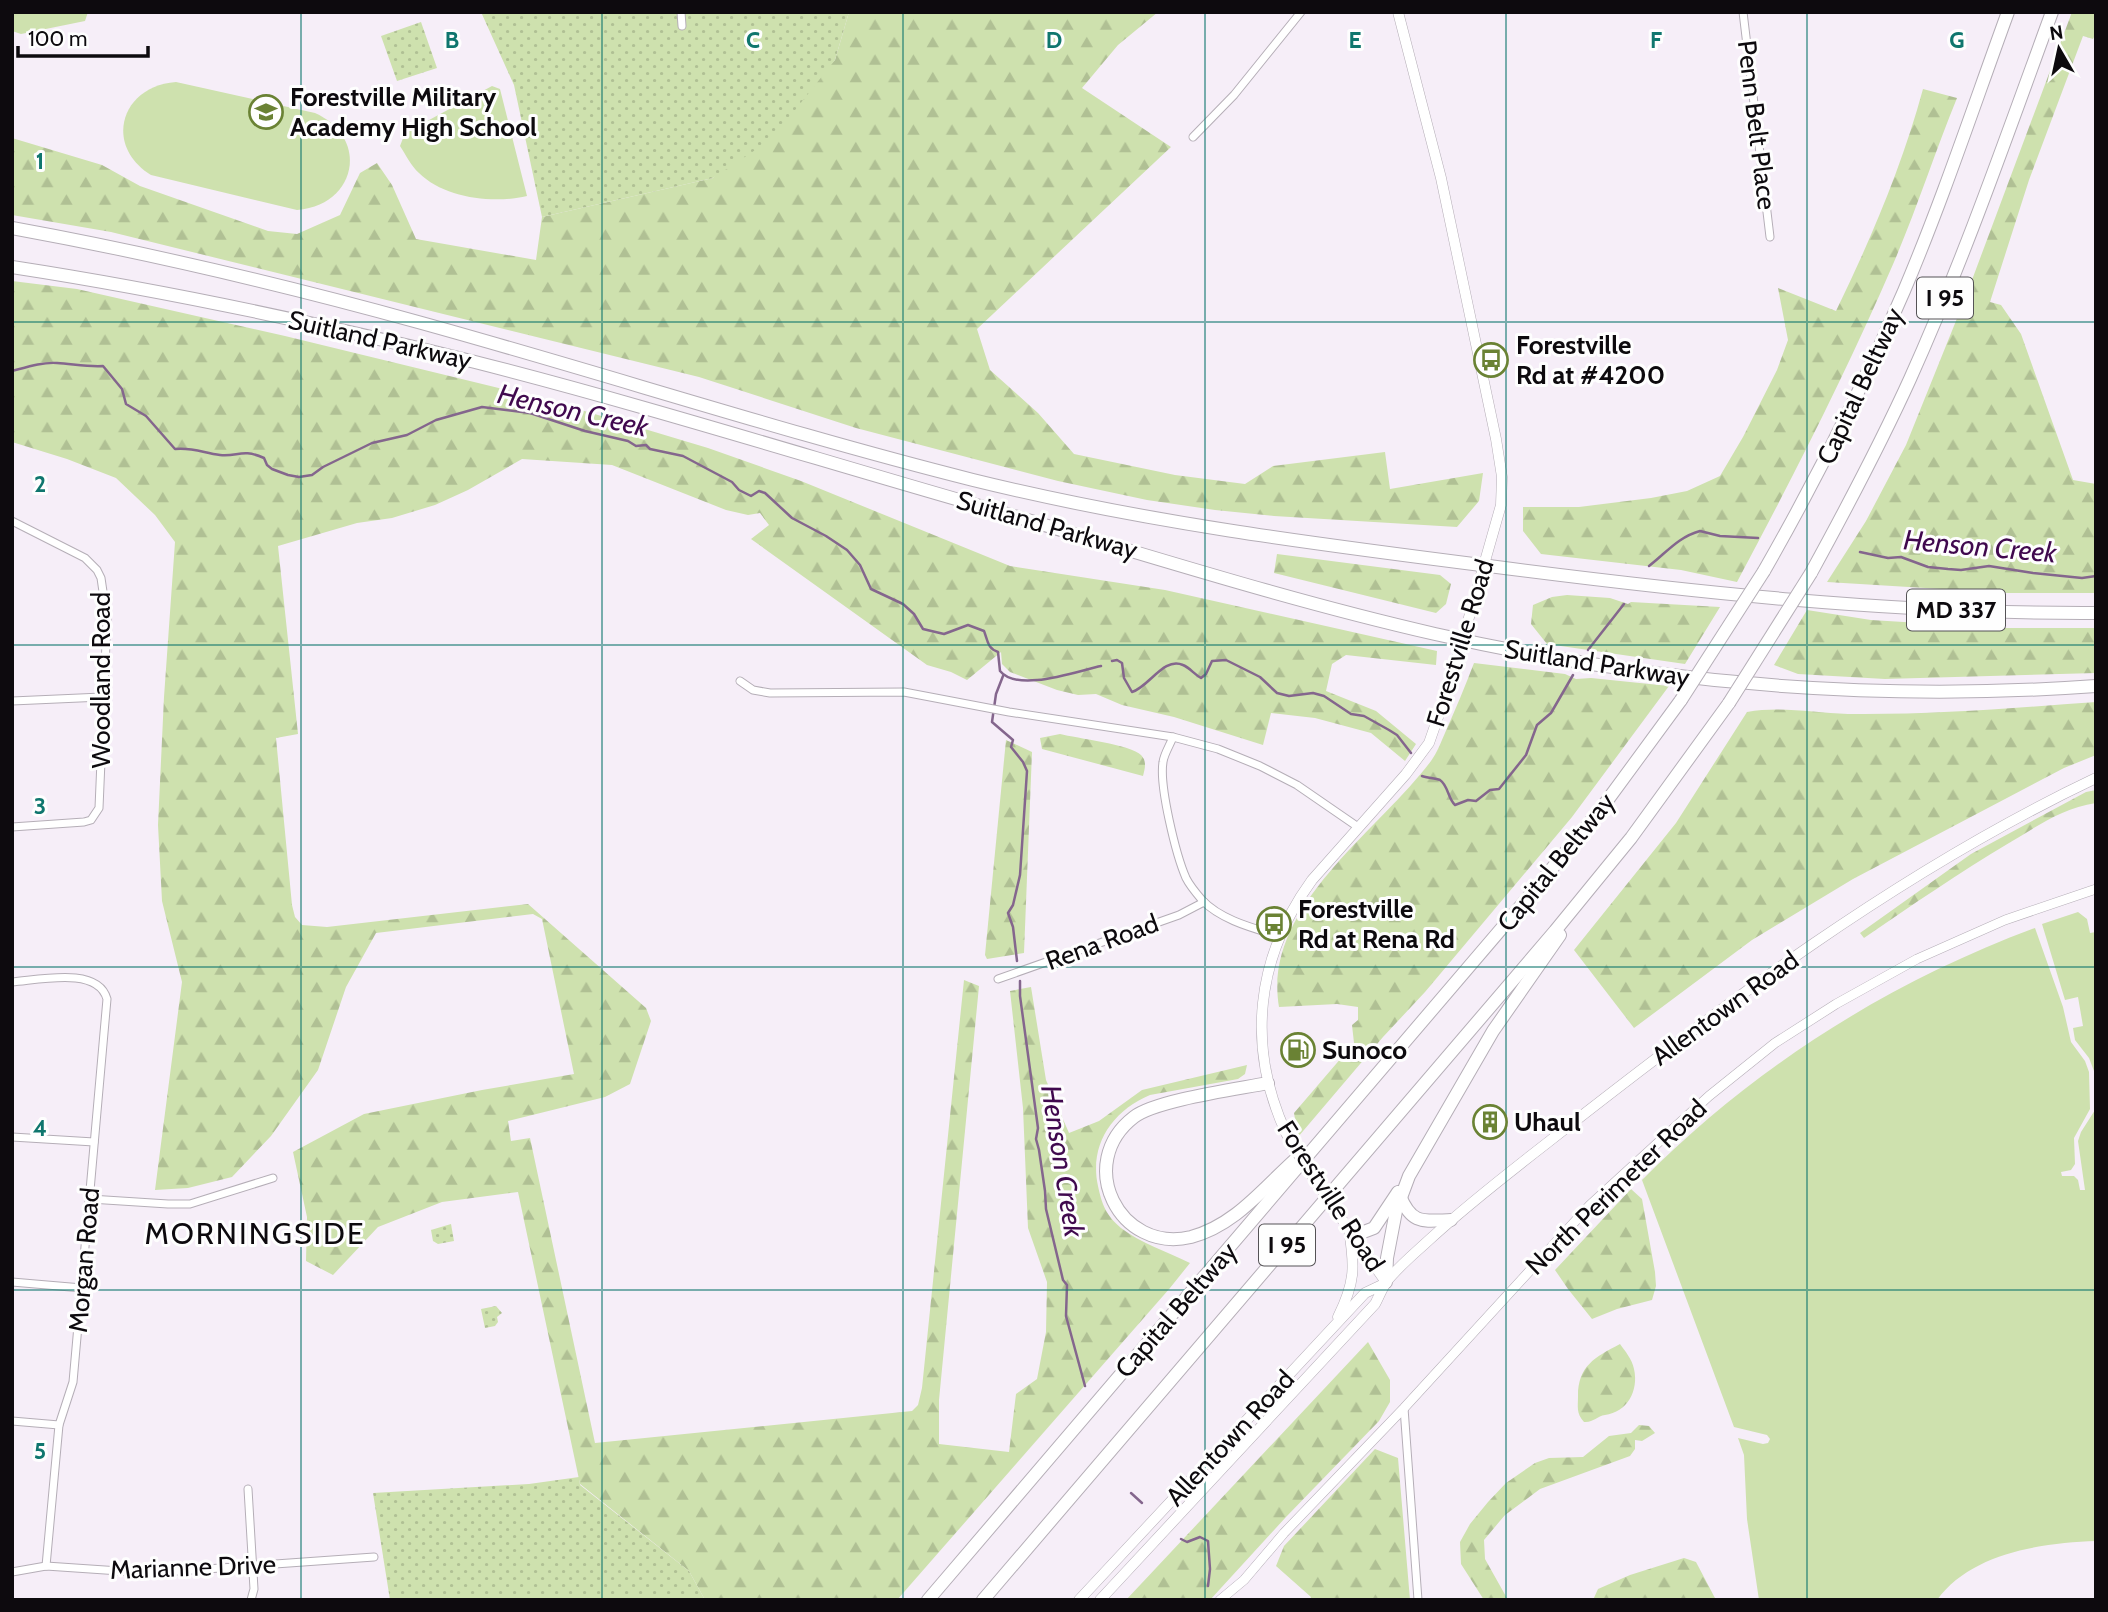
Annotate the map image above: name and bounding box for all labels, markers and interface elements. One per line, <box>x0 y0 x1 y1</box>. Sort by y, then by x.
scale bar <box>18 14 147 58</box>
north arrow <box>2024 14 2094 84</box>
text: N <box>2048 20 2065 45</box>
text: 100 m <box>28 26 87 51</box>
text: B <box>445 26 459 54</box>
text: C <box>746 26 760 54</box>
text: D <box>1046 26 1062 54</box>
text: E <box>1348 26 1362 54</box>
text: F <box>1650 26 1662 54</box>
text: G <box>1949 26 1965 54</box>
street label: Penn Belt Place <box>1731 38 1783 212</box>
place label: Forestville Military Academy High School <box>290 81 537 143</box>
school or university icon: Forestville Military Academy High School <box>247 93 285 131</box>
text: 1 <box>36 147 44 175</box>
road number: I 95 <box>1917 278 1973 318</box>
street label: Suitland Parkway <box>285 303 475 377</box>
street label: Capital Beltway <box>1810 303 1910 469</box>
place label: Forestville Rd at #4200 <box>1516 329 1665 391</box>
bus stop icon: Forestville Rd at #4200 <box>1472 341 1510 379</box>
water label: Henson Creek <box>494 376 653 444</box>
text: 2 <box>34 470 46 498</box>
street label: Suitland Parkway <box>953 484 1141 566</box>
water label: Henson Creek <box>1902 522 2059 570</box>
street label: Forestville Road <box>1419 555 1501 731</box>
road number: MD 337 <box>1907 590 2005 630</box>
street label: Woodland Road <box>85 592 117 768</box>
street label: Suitland Parkway <box>1502 633 1692 693</box>
street label: Capital Beltway <box>1490 786 1622 938</box>
text: 3 <box>34 792 46 820</box>
place label: Forestville Rd at Rena Rd <box>1298 893 1455 955</box>
bus stop icon: Forestville Rd at Rena Rd <box>1255 905 1293 943</box>
street label: Rena Road <box>1041 907 1163 977</box>
street label: Allentown Road <box>1645 944 1805 1072</box>
fuel station icon: Sunoco <box>1279 1031 1317 1069</box>
place label: Sunoco <box>1322 1034 1407 1066</box>
water label: Henson Creek <box>1034 1083 1092 1240</box>
street label: North Perimeter Road <box>1519 1092 1713 1282</box>
building icon: Uhaul <box>1471 1103 1509 1141</box>
place label: Uhaul <box>1514 1106 1581 1138</box>
text: 4 <box>33 1114 47 1142</box>
street label: Forestville Road <box>1270 1115 1392 1277</box>
street label: Morgan Road <box>62 1186 106 1334</box>
district label: MORNINGSIDE <box>144 1215 366 1252</box>
road number: I 95 <box>1259 1224 1315 1266</box>
street label: Capital Beltway <box>1108 1236 1244 1384</box>
street label: Allentown Road <box>1159 1363 1301 1513</box>
text: 5 <box>34 1437 46 1465</box>
street label: Marianne Drive <box>109 1548 277 1586</box>

